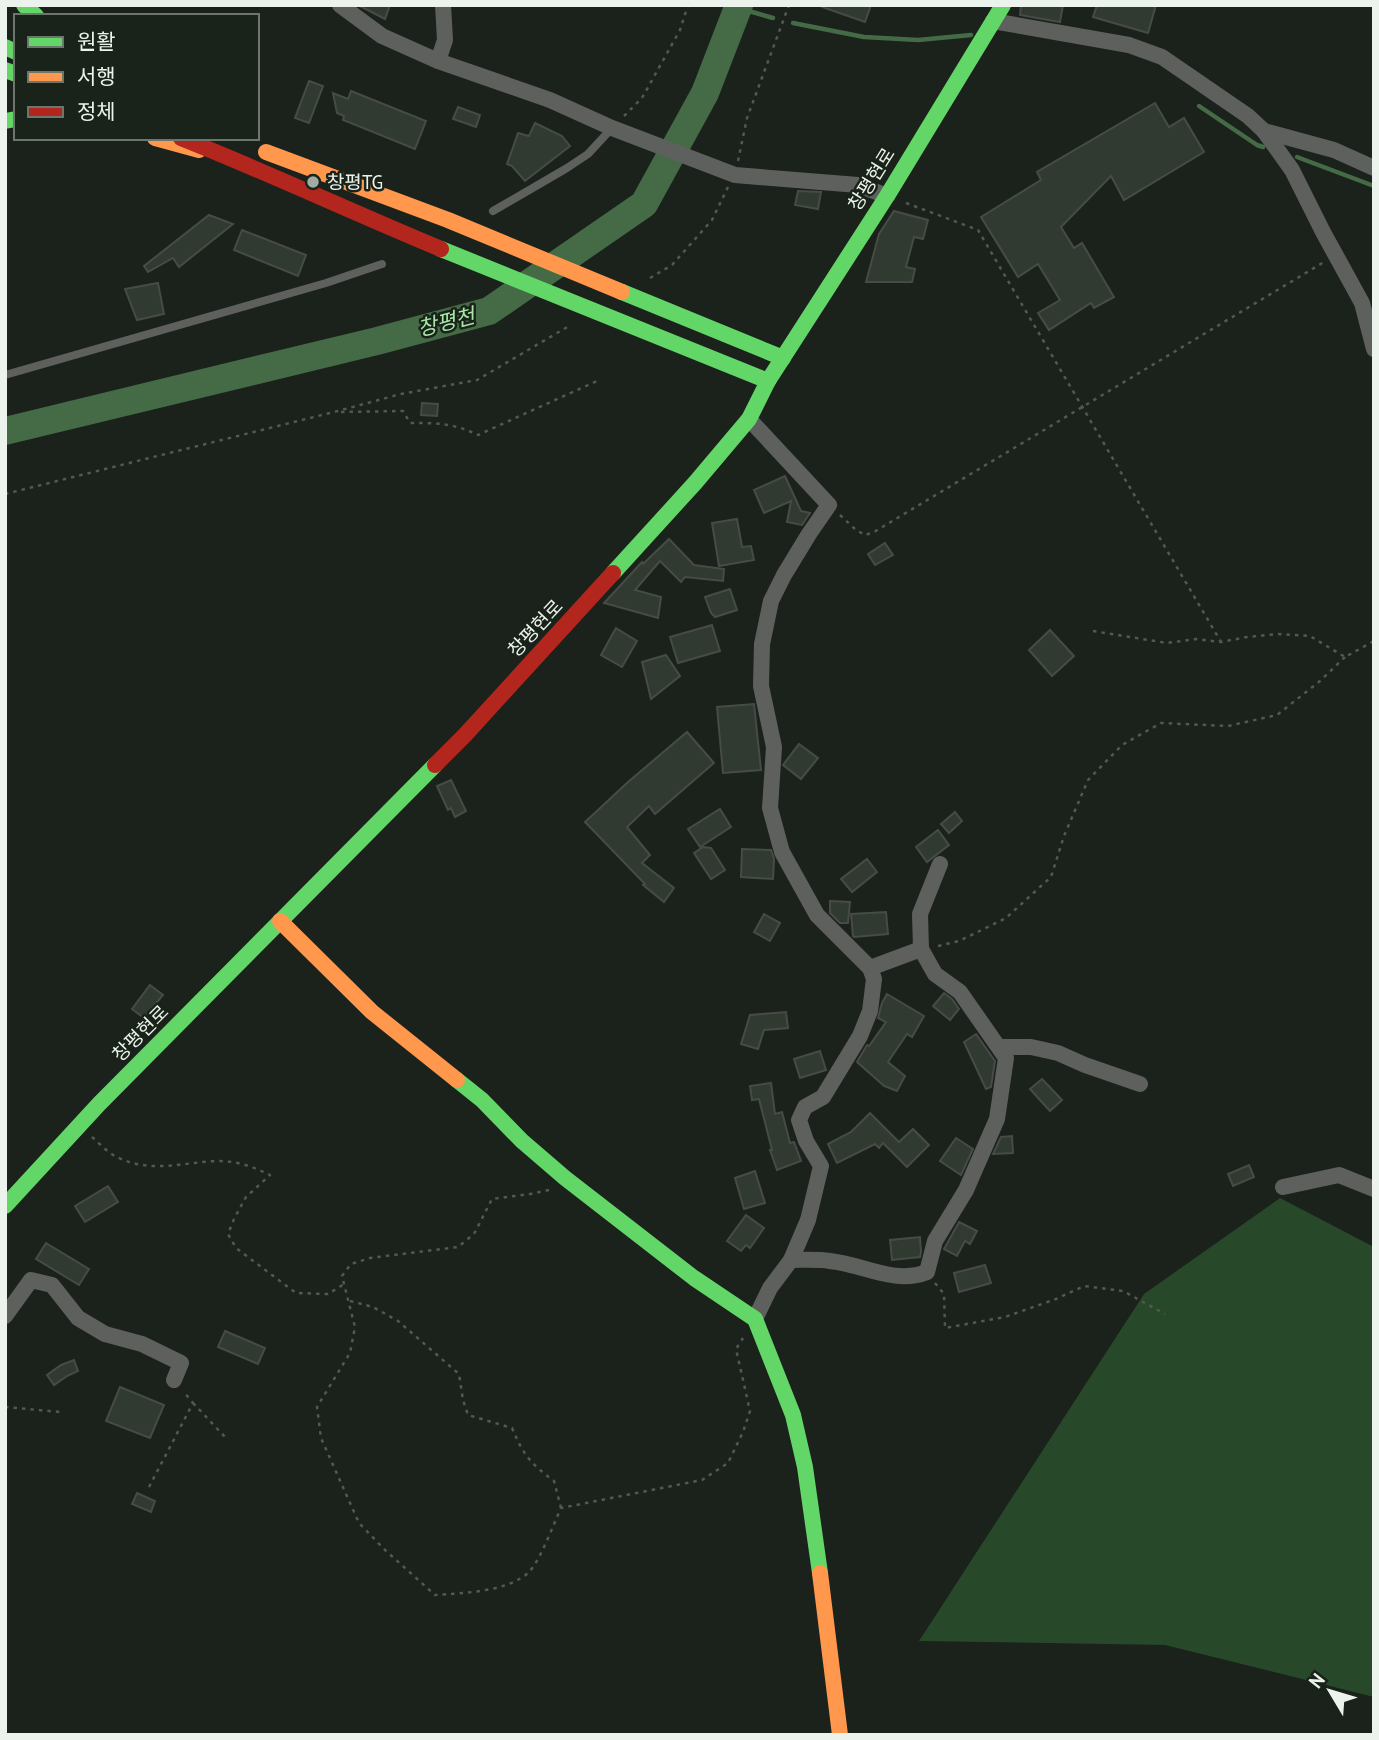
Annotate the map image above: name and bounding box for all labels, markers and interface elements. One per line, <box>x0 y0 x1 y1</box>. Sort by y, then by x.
legend <box>14 14 259 140</box>
text: 원활 <box>77 28 116 55</box>
text: 서행 <box>77 63 116 90</box>
text: 정체 <box>77 98 116 125</box>
street label: 창평현로 <box>842 143 900 215</box>
place label: 창평TG <box>327 170 383 194</box>
marker: 창평TG <box>305 174 321 190</box>
water label: 창평천 <box>415 301 480 342</box>
street label: 창평현로 <box>502 594 568 662</box>
street label: 창평현로 <box>107 1000 173 1066</box>
north arrow <box>1295 1656 1365 1726</box>
text: N <box>1303 1668 1330 1693</box>

